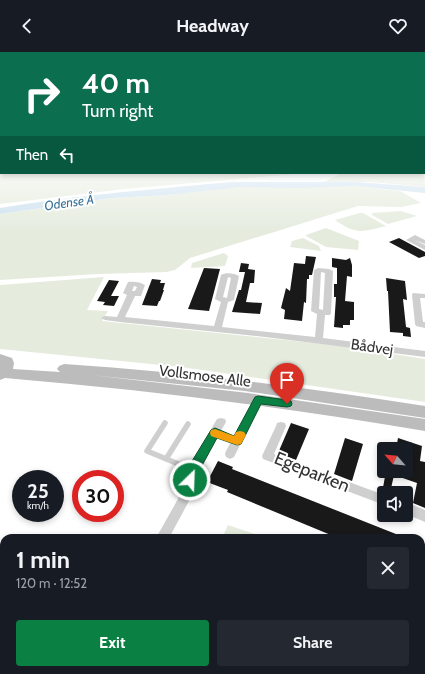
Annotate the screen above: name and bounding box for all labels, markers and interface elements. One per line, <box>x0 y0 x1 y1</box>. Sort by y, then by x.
icon: back <box>16 15 38 37</box>
text: Headway <box>176 15 249 37</box>
icon: heart <box>387 15 409 37</box>
text: 40 m <box>82 66 150 100</box>
icon: right <box>16 68 68 120</box>
text: Turn right <box>82 100 153 122</box>
icon: left <box>56 144 78 166</box>
text: Then <box>16 146 48 164</box>
water label: Odense Å <box>43 190 95 213</box>
street label: Bådvej <box>350 335 394 359</box>
street label: Vollsmose Alle <box>158 361 252 391</box>
pin <box>270 363 304 404</box>
icon: arrive <box>276 369 298 391</box>
north arrow <box>377 442 413 478</box>
map controls <box>377 442 413 522</box>
street label: Egeparken <box>271 447 353 497</box>
position arrow <box>169 459 211 501</box>
speed limit sign: 30 <box>72 470 124 522</box>
text: 25 <box>27 479 49 503</box>
button: sound <box>377 486 413 522</box>
text: km/h <box>27 499 49 512</box>
text: 1 min <box>16 545 70 574</box>
button: close <box>367 547 409 589</box>
text: 120 m · 12:52 <box>16 575 87 591</box>
button: Exit <box>16 620 209 666</box>
button: Share <box>217 620 409 666</box>

